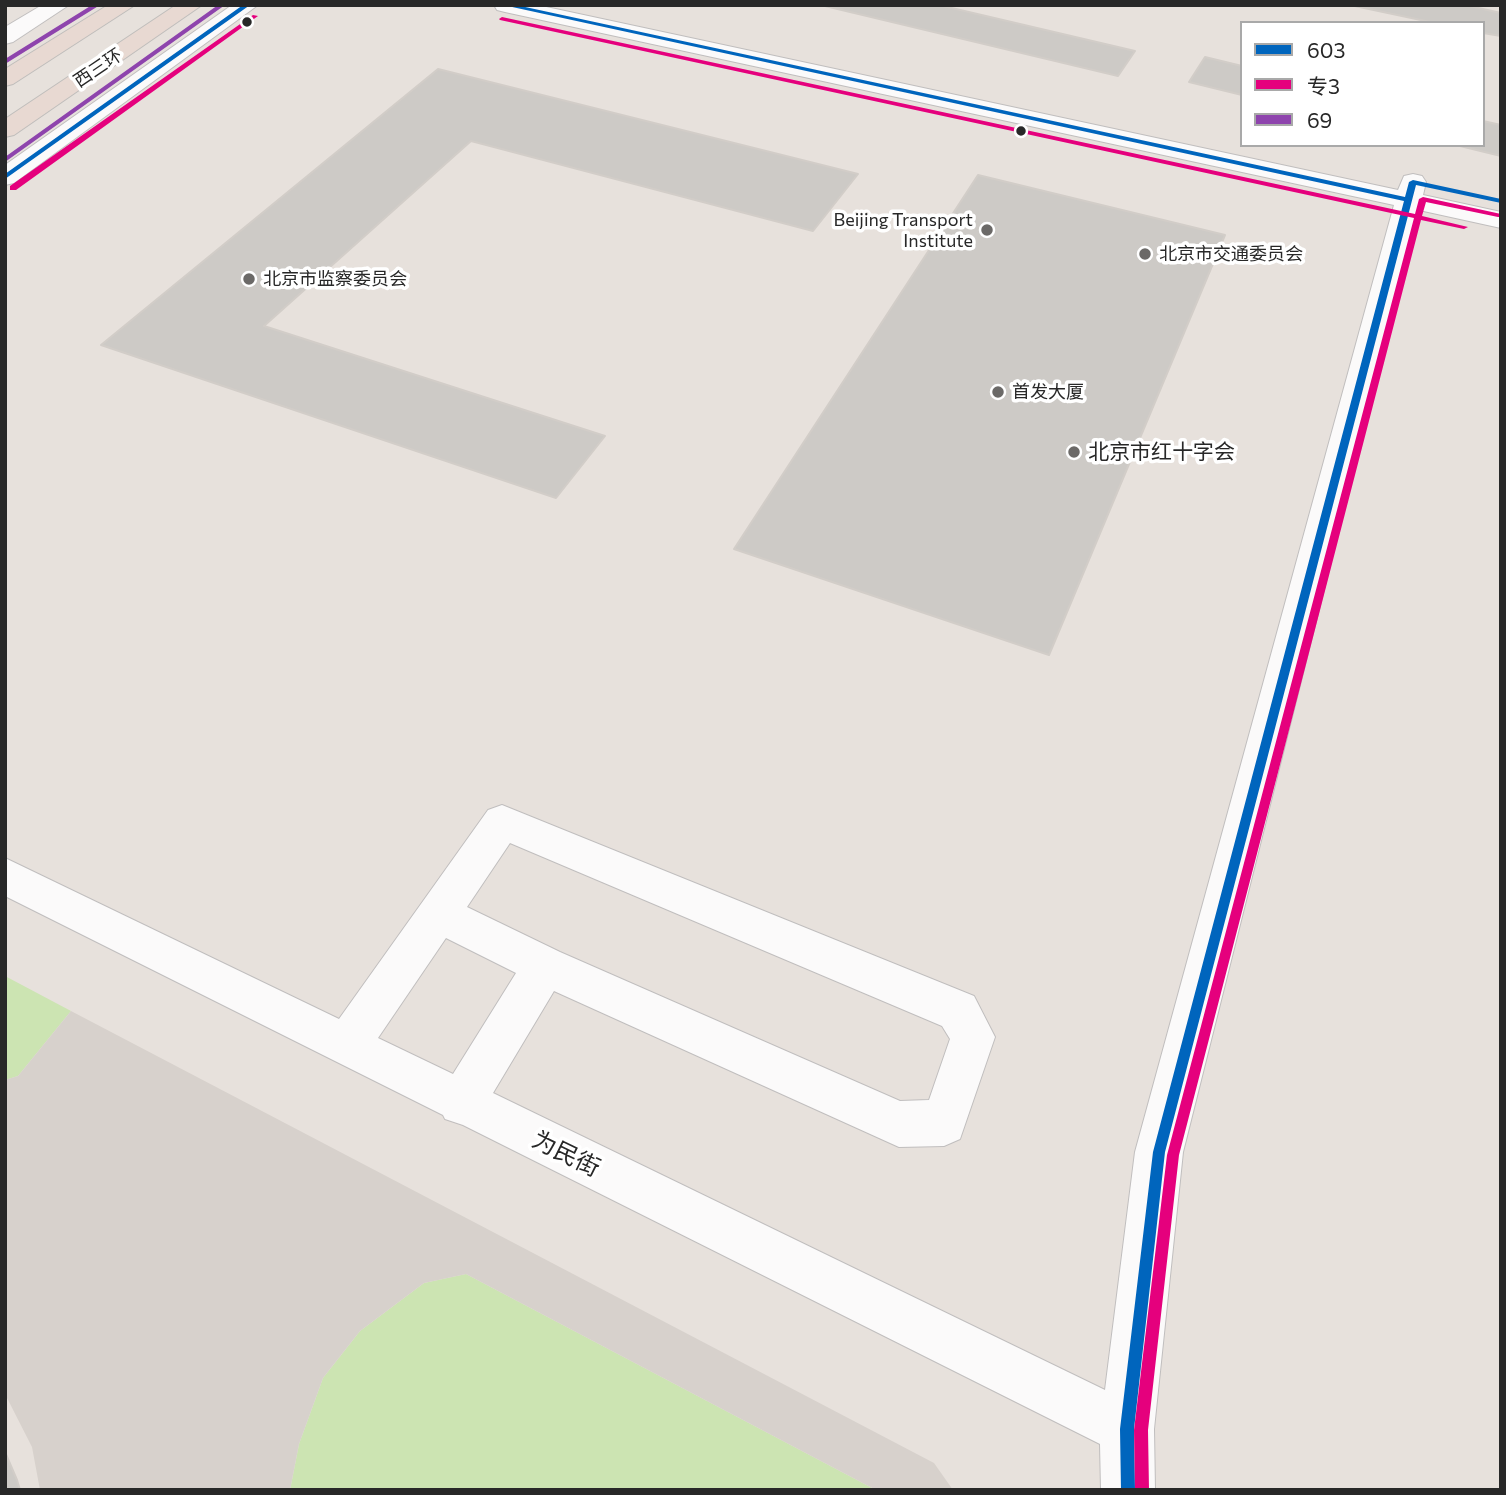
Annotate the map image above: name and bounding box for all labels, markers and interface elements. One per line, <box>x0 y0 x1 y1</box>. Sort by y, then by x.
unlabelled marker <box>240 15 254 29</box>
legend <box>1240 21 1485 147</box>
text: 603 <box>1307 37 1345 62</box>
street label: 西三环 <box>70 44 126 92</box>
text: 专3 <box>1307 73 1340 98</box>
text: 69 <box>1307 107 1332 132</box>
unlabelled marker <box>1014 124 1028 138</box>
place label: Beijing Transport Institute <box>834 209 973 252</box>
marker: Beijing Transport Institute <box>979 222 995 238</box>
place label: 北京市交通委员会 <box>1159 243 1303 265</box>
marker: 北京市交通委员会 <box>1137 246 1153 262</box>
place label: 北京市监察委员会 <box>263 268 407 290</box>
marker: 北京市监察委员会 <box>241 271 257 287</box>
place label: 首发大厦 <box>1012 381 1084 403</box>
marker: 首发大厦 <box>990 384 1006 400</box>
place label: 北京市红十字会 <box>1088 439 1235 465</box>
marker: 北京市红十字会 <box>1066 444 1082 460</box>
street label: 为民街 <box>527 1125 605 1183</box>

